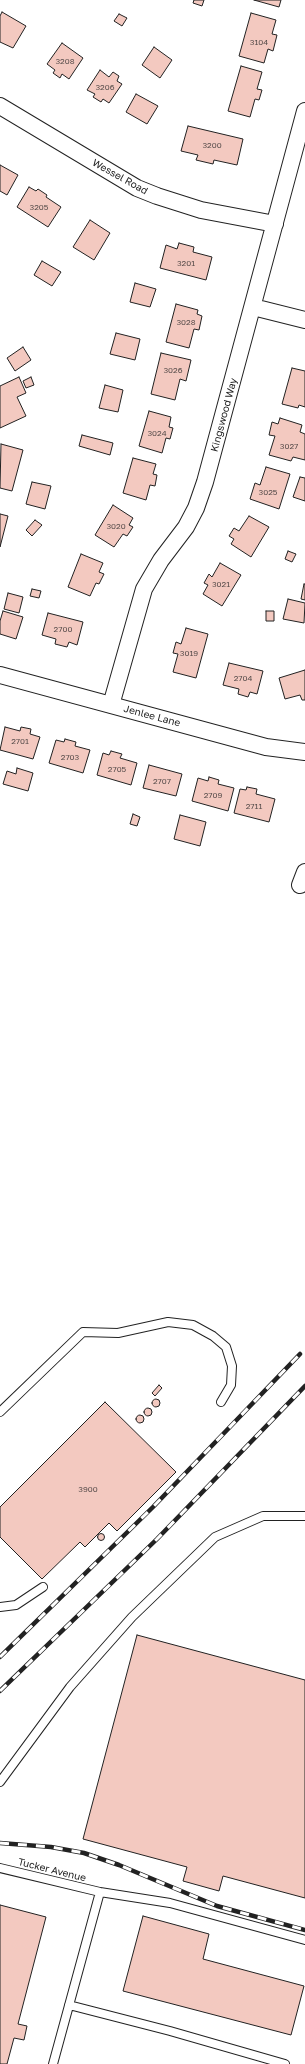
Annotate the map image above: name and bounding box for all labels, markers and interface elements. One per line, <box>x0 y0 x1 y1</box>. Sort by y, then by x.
house number: 3104 <box>250 37 268 47</box>
house number: 3208 <box>55 56 75 66</box>
house number: 3206 <box>95 82 115 92</box>
house number: 3200 <box>202 140 222 150</box>
street label: Wessel Road <box>90 157 150 197</box>
house number: 3205 <box>30 202 48 212</box>
house number: 3201 <box>177 258 195 268</box>
house number: 3028 <box>176 317 196 327</box>
house number: 3026 <box>163 365 183 375</box>
street label: Kingswood Way <box>208 377 240 453</box>
house number: 3024 <box>147 428 167 438</box>
house number: 3027 <box>280 441 298 451</box>
house number: 3025 <box>259 487 277 497</box>
house number: 3020 <box>106 521 126 531</box>
house number: 3021 <box>212 579 230 589</box>
house number: 2700 <box>54 624 72 634</box>
house number: 3019 <box>180 648 198 658</box>
house number: 2704 <box>234 673 252 683</box>
street label: Jenlee Lane <box>122 703 182 729</box>
house number: 2701 <box>11 736 29 746</box>
house number: 2703 <box>61 752 79 762</box>
house number: 2705 <box>108 764 126 774</box>
house number: 2707 <box>153 776 171 786</box>
house number: 2709 <box>204 790 222 800</box>
house number: 2711 <box>246 801 262 811</box>
house number: 3900 <box>78 1484 98 1494</box>
street label: Tucker Avenue <box>17 1856 87 1884</box>

